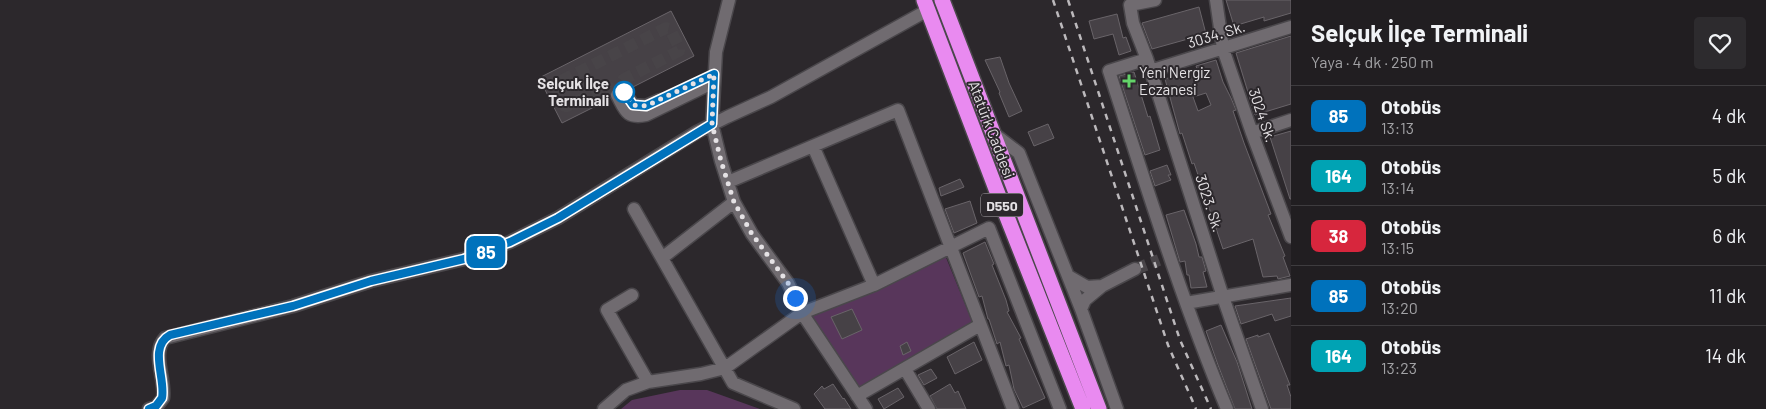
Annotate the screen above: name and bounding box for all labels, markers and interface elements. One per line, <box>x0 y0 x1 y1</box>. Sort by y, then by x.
street label: 3034. Sk. <box>1185 17 1247 51</box>
button: heart <box>1694 17 1746 69</box>
text: Selçuk İlçe Terminali <box>1311 18 1528 47</box>
text: Yaya · 4 dk · 250 m <box>1311 52 1433 71</box>
place label: Yeni Nergiz Eczanesi <box>1139 63 1210 98</box>
place label: Selçuk İlçe Terminali <box>537 74 609 109</box>
marker: Yeni Nergiz Eczanesi <box>1123 75 1135 87</box>
street label: Atatürk Caddesi <box>965 78 1019 180</box>
marker: Selçuk İlçe Terminali <box>613 81 635 103</box>
street label: 3024 Sk. <box>1245 86 1281 144</box>
text: Otobüs <box>1381 95 1441 118</box>
text: 4 dk <box>1712 104 1746 127</box>
text: 85 <box>1329 105 1348 127</box>
text: 13:13 <box>1381 118 1414 137</box>
text: Otobüs <box>1381 155 1441 178</box>
text: 5 dk <box>1713 164 1746 187</box>
text: 164 <box>1325 165 1352 187</box>
street label: 3023. Sk. <box>1192 172 1228 234</box>
text: 13:14 <box>1381 178 1415 197</box>
road number: D550 <box>981 194 1023 216</box>
text: Otobüs <box>1381 215 1441 238</box>
text: 6 dk <box>1713 224 1746 247</box>
text: 38 <box>1329 225 1348 247</box>
line badge: 85 <box>464 236 508 268</box>
text: 13:15 <box>1381 238 1414 257</box>
text: 85 <box>476 241 496 263</box>
text: Otobüs <box>1381 275 1441 298</box>
text: 11 dk <box>1709 284 1746 307</box>
text: 85 <box>1329 285 1348 307</box>
your location <box>783 286 808 311</box>
text: 13:20 <box>1381 298 1418 317</box>
text: Otobüs <box>1381 335 1441 358</box>
text: 14 dk <box>1705 344 1746 367</box>
text: 164 <box>1325 345 1352 367</box>
text: 13:23 <box>1381 358 1417 377</box>

